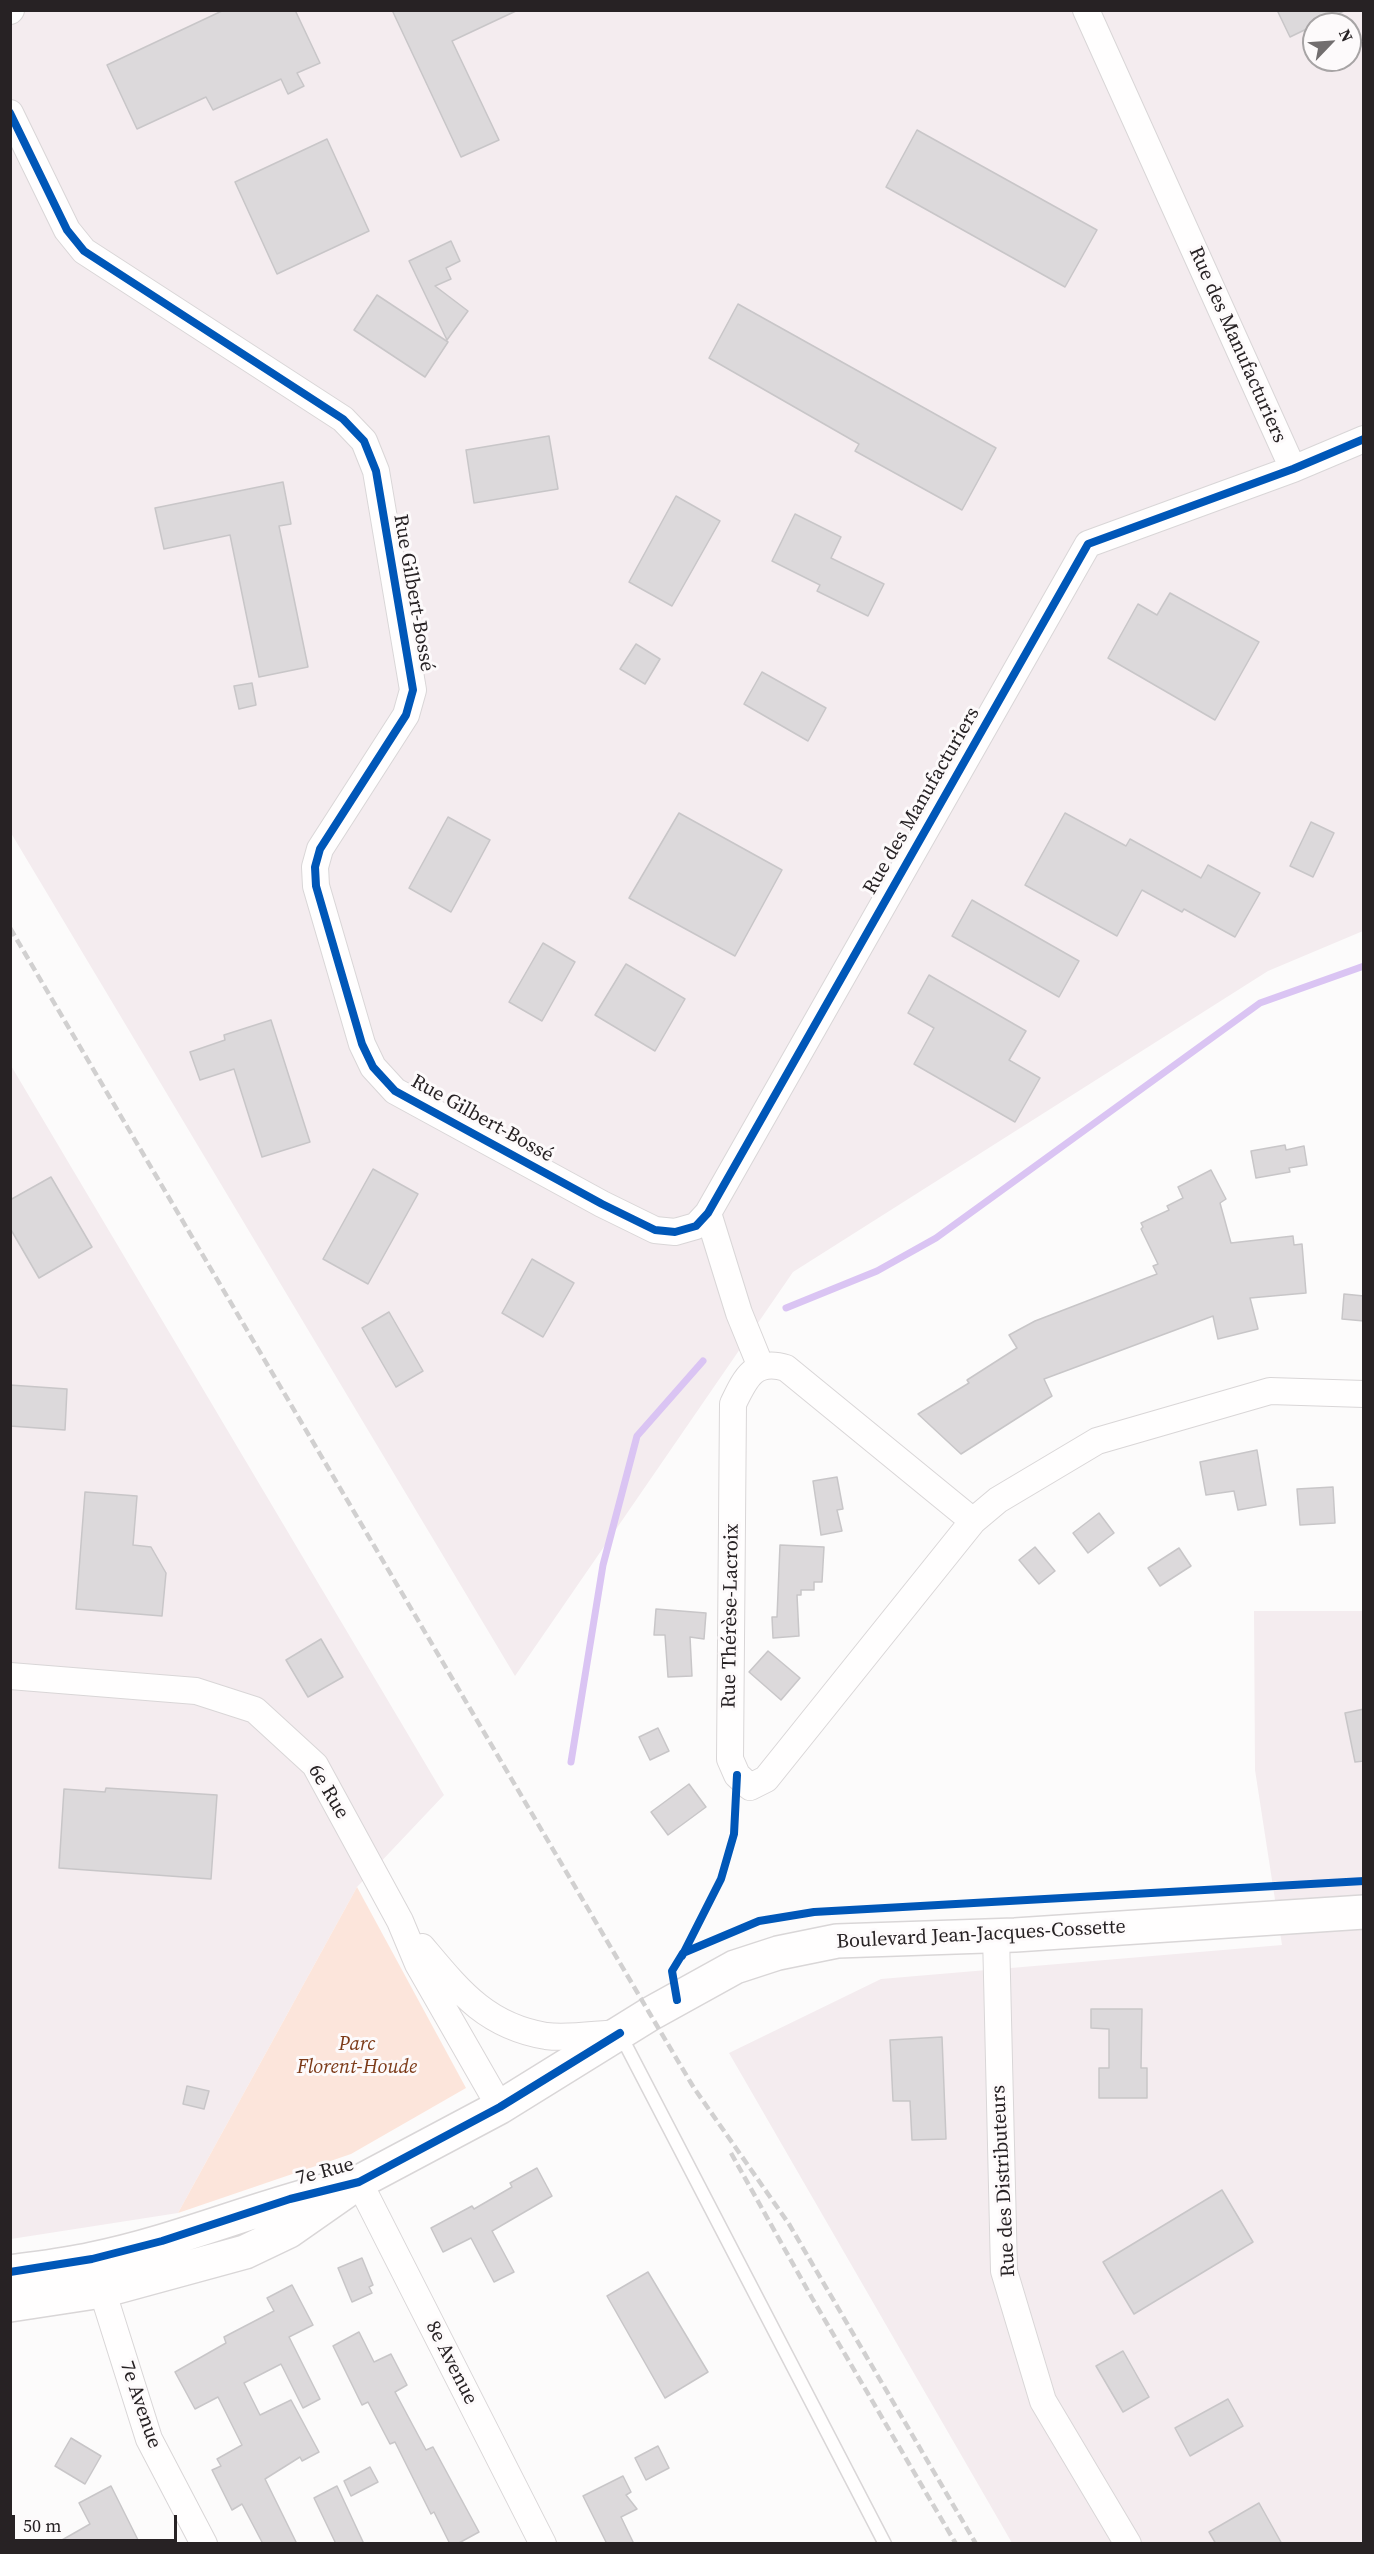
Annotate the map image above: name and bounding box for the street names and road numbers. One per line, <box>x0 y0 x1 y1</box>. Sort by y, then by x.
street label: Rue des Manufacturiers <box>1183 243 1291 447</box>
street label: Rue Gilbert-Bossé <box>387 513 439 673</box>
street label: Rue des Manufacturiers <box>859 703 985 899</box>
street label: Rue Gilbert-Bossé <box>407 1070 557 1168</box>
street label: Rue Thérèse-Lacroix <box>717 1523 745 1709</box>
street label: 6e Rue <box>302 1760 354 1824</box>
street label: Boulevard Jean-Jacques-Cossette <box>836 1915 1126 1955</box>
street label: Rue des Distributeurs <box>987 2084 1021 2278</box>
street label: 7e Rue <box>293 2153 357 2191</box>
street label: 8e Avenue <box>420 2317 482 2409</box>
street label: 7e Avenue <box>114 2358 166 2452</box>

